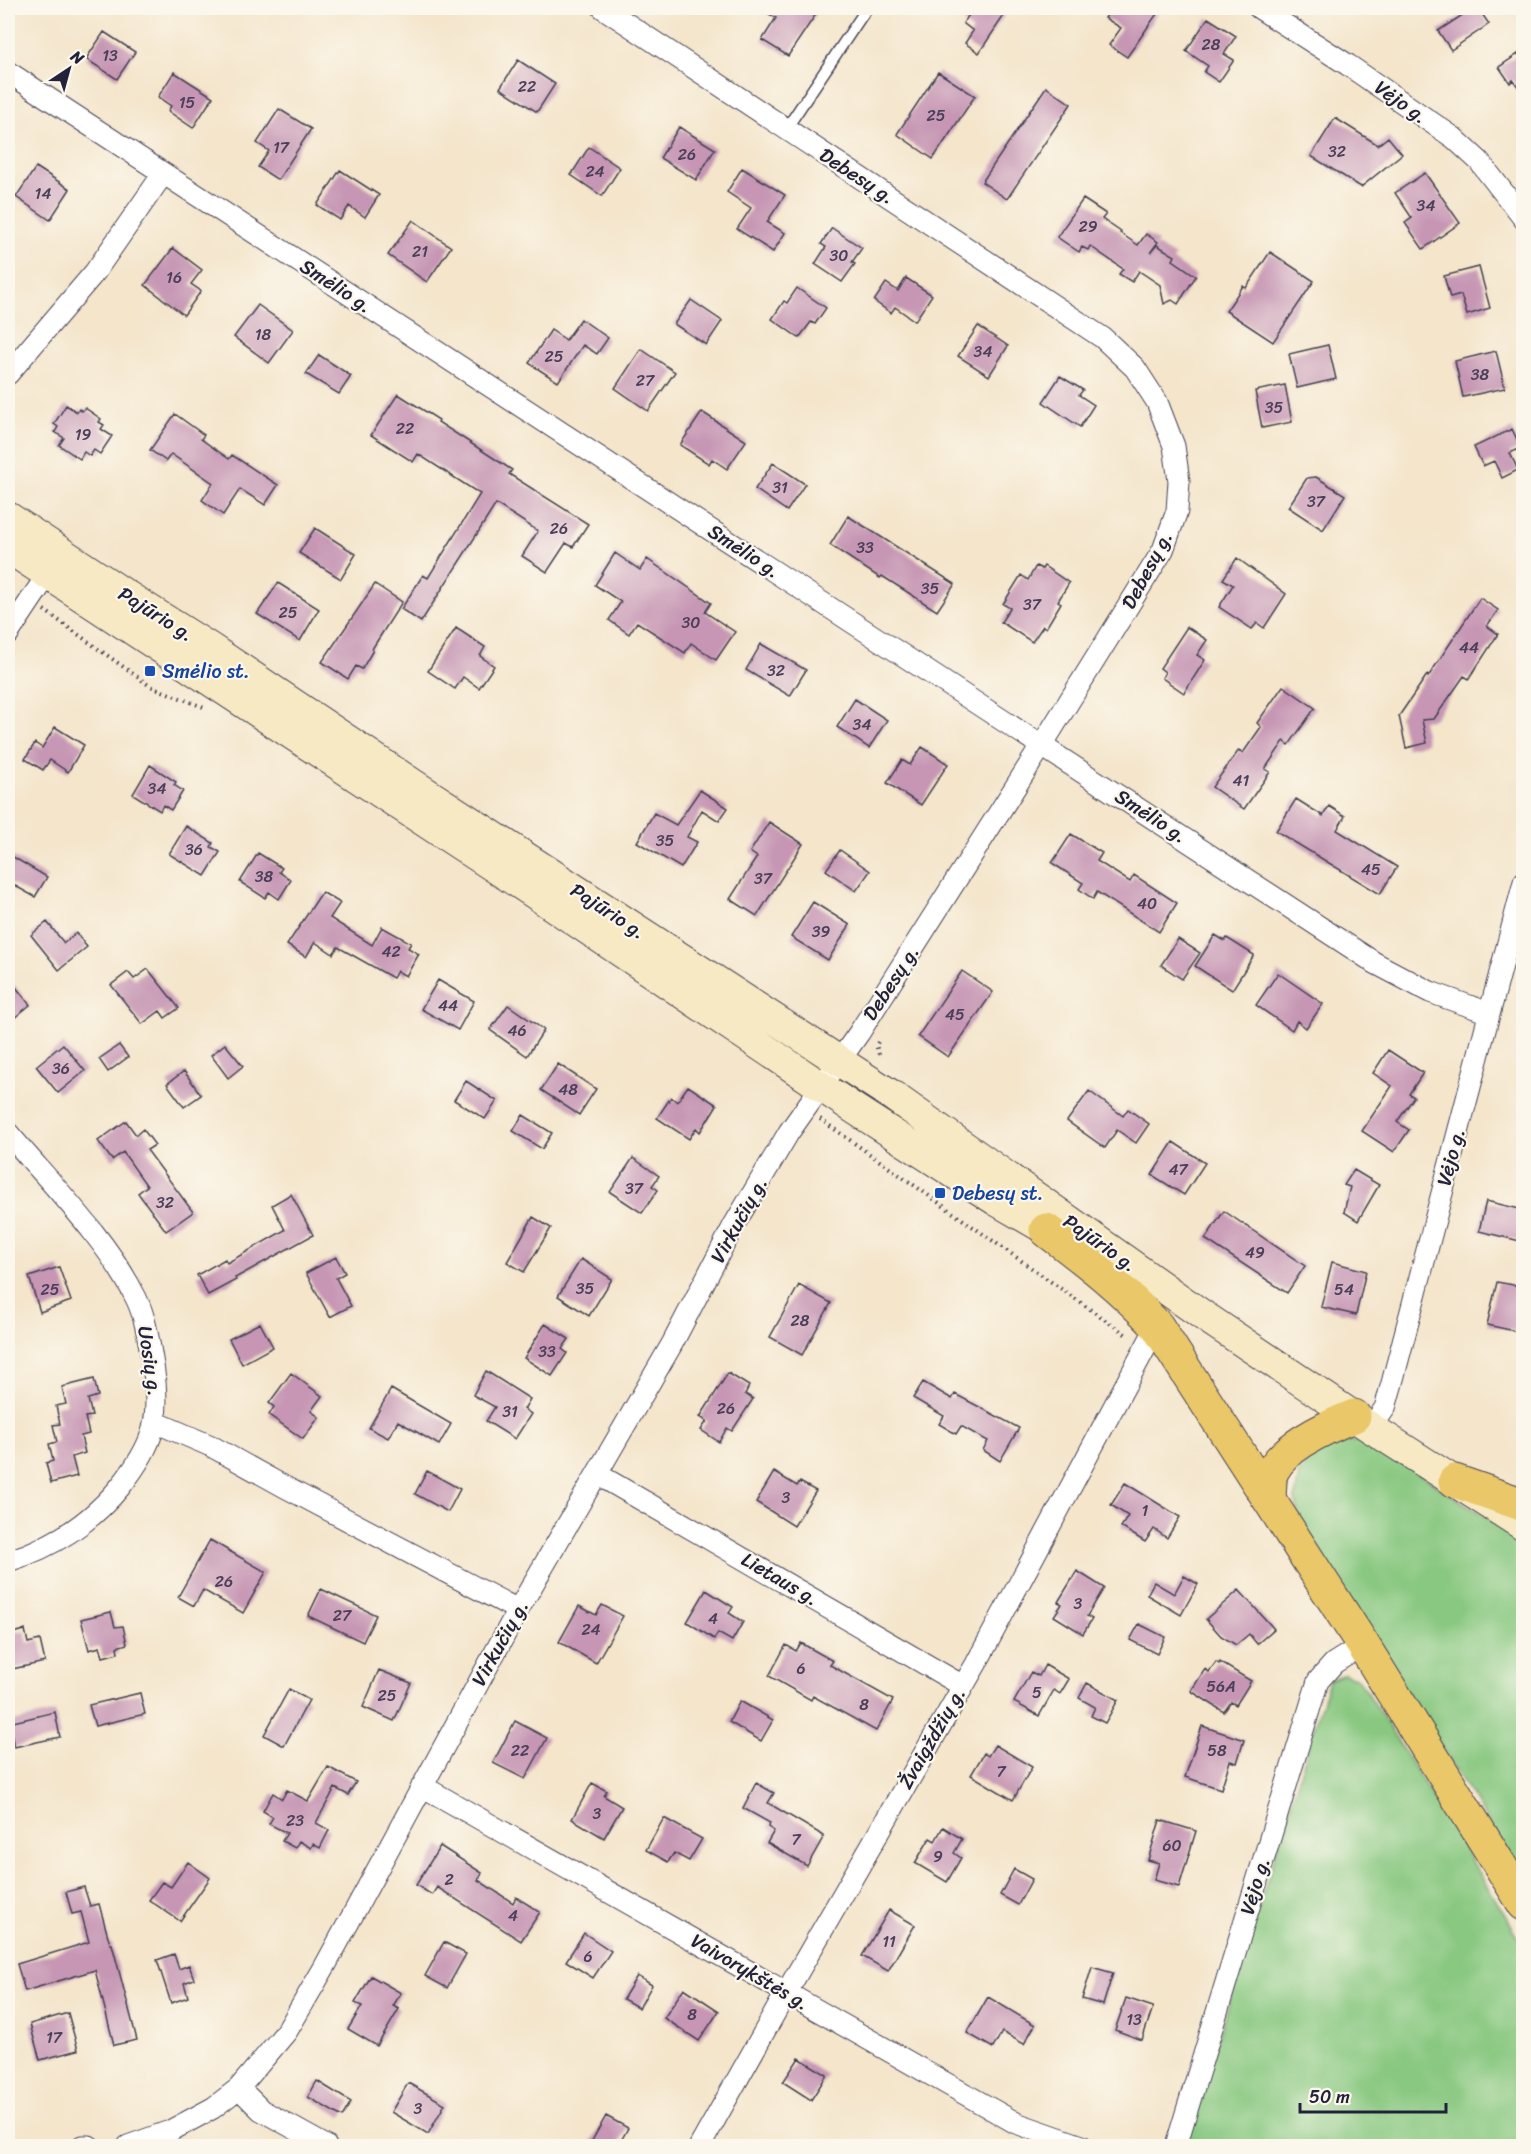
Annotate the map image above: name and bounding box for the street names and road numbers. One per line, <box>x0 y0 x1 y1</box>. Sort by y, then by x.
street label: Vėjo g. <box>1367 71 1435 133</box>
street label: Debesų g. <box>812 138 902 214</box>
street label: Smėlio g. <box>293 249 379 323</box>
street label: Smėlio g. <box>701 514 787 588</box>
street label: Debesų g. <box>1112 524 1182 616</box>
street label: Pajūrio g. <box>111 577 201 651</box>
street label: Smėlio g. <box>1108 779 1194 853</box>
street label: Pajūrio g. <box>563 873 653 949</box>
street label: Debesų g. <box>853 938 929 1028</box>
street label: Vėjo g. <box>1427 1124 1475 1190</box>
street label: Virkučių g. <box>701 1170 777 1270</box>
street label: Pajūrio g. <box>1055 1204 1145 1282</box>
street label: Uosių g. <box>127 1324 173 1398</box>
street label: Lietaus g. <box>734 1543 826 1615</box>
street label: Virkučių g. <box>462 1593 538 1693</box>
street label: Žvaigždžių g. <box>889 1680 975 1796</box>
street label: Vėjo g. <box>1230 1853 1280 1919</box>
street label: Vaivorykštės g. <box>684 1924 816 2020</box>

